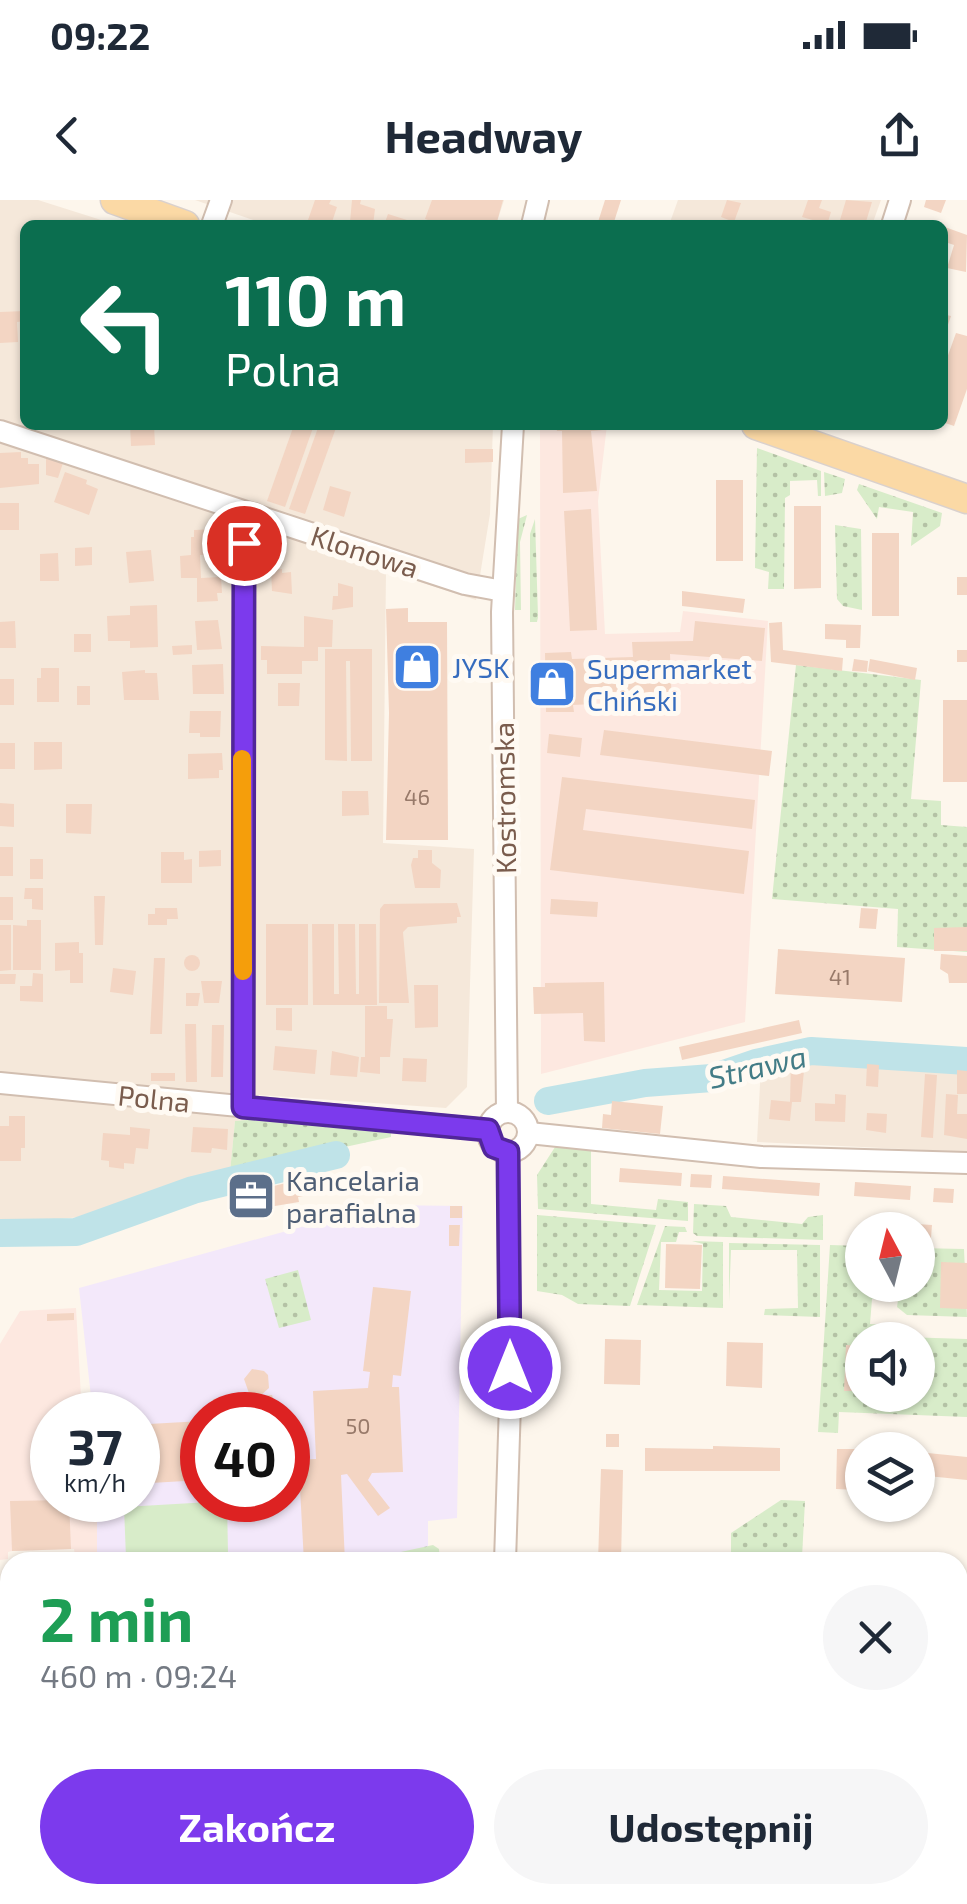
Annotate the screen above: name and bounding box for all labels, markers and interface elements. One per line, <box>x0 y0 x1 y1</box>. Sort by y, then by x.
text: 09:22 <box>50 12 150 58</box>
icon: back <box>40 108 95 163</box>
text: Headway <box>385 108 582 162</box>
icon: share <box>872 108 927 163</box>
text: 110 m <box>225 256 406 340</box>
icon: left <box>60 260 190 390</box>
text: Polna <box>225 341 341 395</box>
pin <box>202 501 287 586</box>
icon: arrive <box>217 516 272 571</box>
street label: Klonowa <box>307 518 423 584</box>
shop icon: JYSK <box>391 641 443 693</box>
place label: JYSK <box>452 650 510 684</box>
place label: Supermarket Chiński <box>587 651 752 717</box>
shop icon: Supermarket Chiński <box>526 658 578 710</box>
street label: Kostromska <box>486 722 522 874</box>
house number: 46 <box>404 783 430 809</box>
house number: 41 <box>829 963 851 989</box>
water label: Strawa <box>704 1037 810 1095</box>
street label: Polna <box>116 1077 192 1119</box>
place label: Kancelaria parafialna <box>286 1163 420 1229</box>
office icon: Kancelaria parafialna <box>225 1170 277 1222</box>
north arrow <box>845 1212 935 1302</box>
map controls <box>845 1212 935 1522</box>
position arrow <box>458 1316 562 1420</box>
button: sound <box>845 1322 935 1412</box>
speed limit sign: 40 <box>180 1392 310 1522</box>
house number: 50 <box>345 1412 371 1438</box>
text: 37 <box>68 1415 122 1475</box>
button: layers <box>845 1432 935 1522</box>
text: km/h <box>64 1467 126 1497</box>
text: 2 min <box>40 1582 193 1654</box>
button: close <box>823 1585 928 1690</box>
text: 460 m · 09:24 <box>40 1656 237 1694</box>
button: Zakończ <box>40 1769 474 1884</box>
button: Udostępnij <box>494 1769 928 1884</box>

